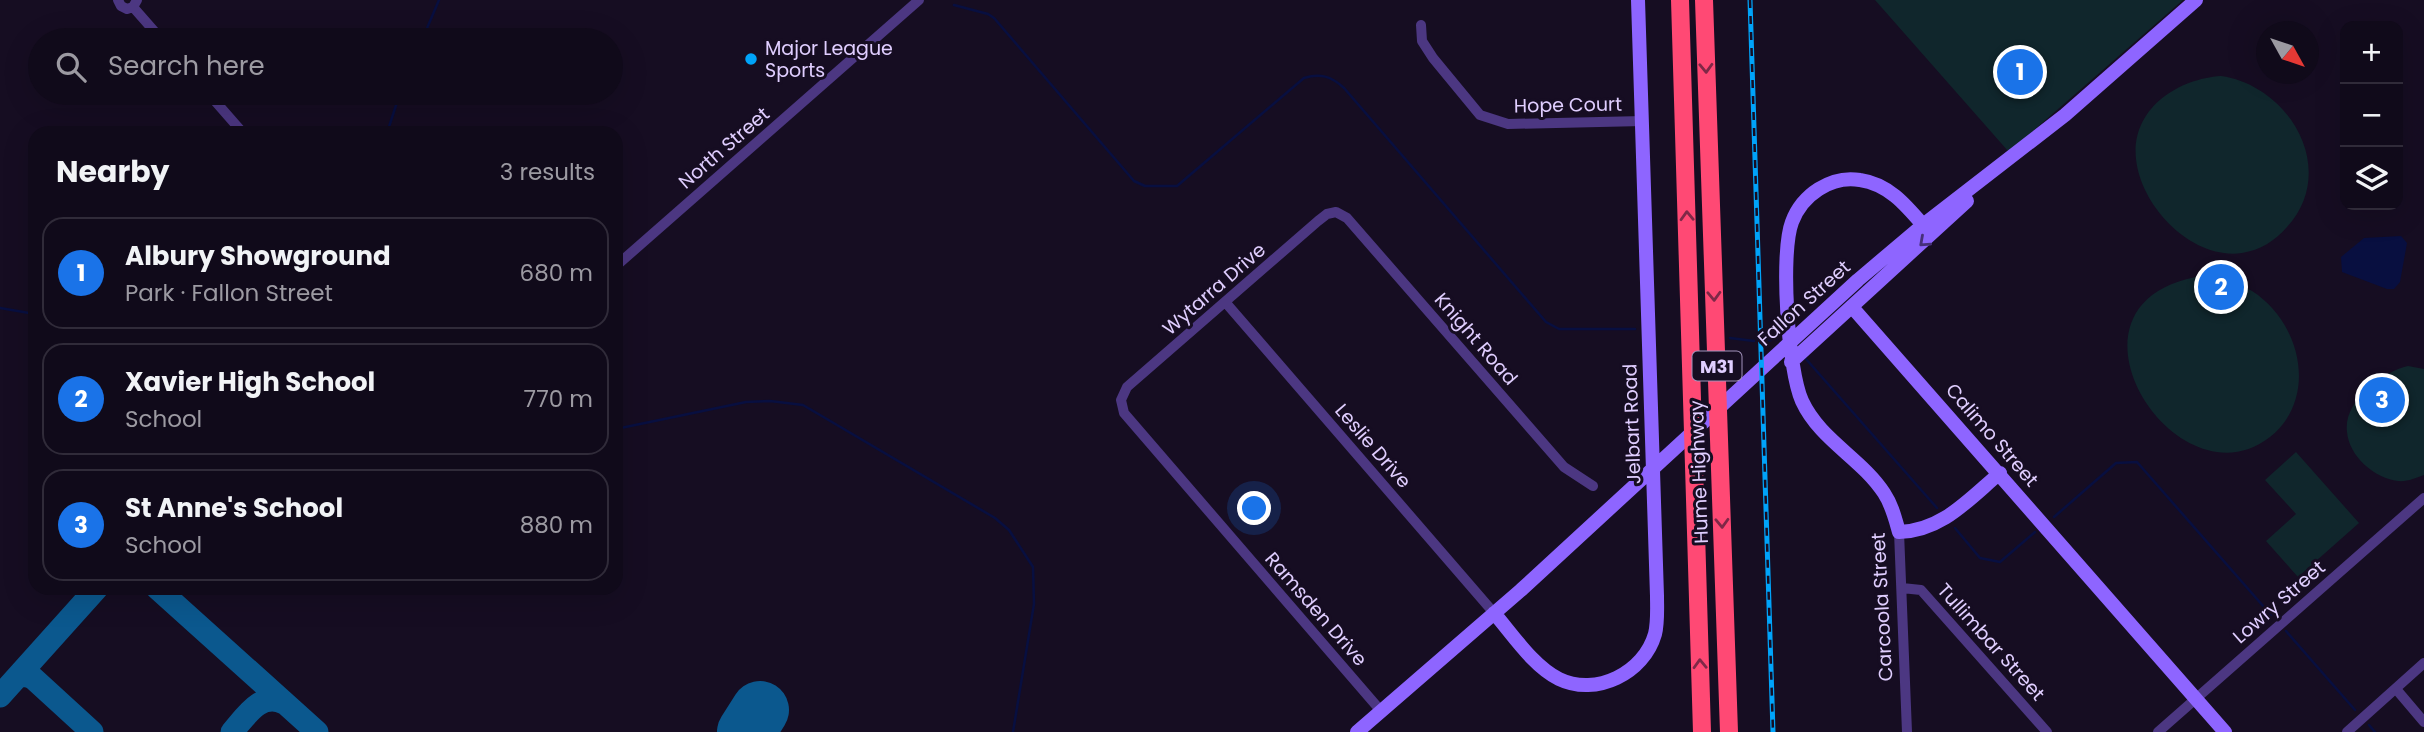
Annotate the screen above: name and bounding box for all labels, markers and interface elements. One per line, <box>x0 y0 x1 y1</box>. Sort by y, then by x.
north arrow <box>2256 21 2319 84</box>
map controls <box>2340 21 2403 210</box>
button: + <box>2340 21 2403 84</box>
search box <box>28 28 623 105</box>
place label: Major League Sports <box>765 35 893 84</box>
pin: 1 <box>1997 46 2043 98</box>
icon: search <box>52 48 90 86</box>
text: Search here <box>108 48 265 84</box>
marker: Major League Sports <box>743 51 759 67</box>
one-way arrow <box>1699 63 1714 74</box>
button: − <box>2340 84 2403 147</box>
street label: Hope Court <box>1514 91 1622 119</box>
street label: North Street <box>673 101 775 195</box>
button: layers <box>2340 147 2403 210</box>
text: Nearby <box>56 150 170 193</box>
text: 3 results <box>500 156 595 188</box>
one-way arrow <box>1679 210 1694 221</box>
one-way arrow <box>1919 234 1932 246</box>
street label: Wytarra Drive <box>1157 237 1271 341</box>
text: Albury Showground <box>125 238 391 274</box>
street label: Fallon Street <box>1752 254 1856 352</box>
text: 1 <box>77 257 85 289</box>
text: 680 m <box>520 257 593 289</box>
pin: 2 <box>2198 261 2244 313</box>
text: Park · Fallon Street <box>125 277 333 309</box>
street label: Knight Road <box>1428 287 1524 391</box>
one-way arrow <box>1707 290 1722 301</box>
road number: M31 <box>1692 352 1742 380</box>
street label: Jelbart Road <box>1616 363 1648 485</box>
text: Xavier High School <box>125 364 375 400</box>
pin: 3 <box>2359 374 2405 426</box>
street label: Calimo Street <box>1939 377 2045 493</box>
text: 2 <box>74 383 88 415</box>
text: 770 m <box>524 383 593 415</box>
street label: Leslie Drive <box>1329 398 1417 494</box>
street label: Hume Highway <box>1683 399 1715 544</box>
text: School <box>125 403 202 435</box>
text: St Anne's School <box>125 490 343 526</box>
your location <box>1237 491 1271 525</box>
text: 3 <box>74 509 88 541</box>
text: 880 m <box>520 509 593 541</box>
one-way arrow <box>1715 518 1730 529</box>
text: School <box>125 529 202 561</box>
street label: Carcoola Street <box>1865 532 1899 682</box>
street label: Ramsden Drive <box>1259 546 1373 672</box>
street label: Lowry Street <box>2227 554 2331 650</box>
street label: Tullimbar Street <box>1931 577 2051 707</box>
one-way arrow <box>1692 658 1708 669</box>

